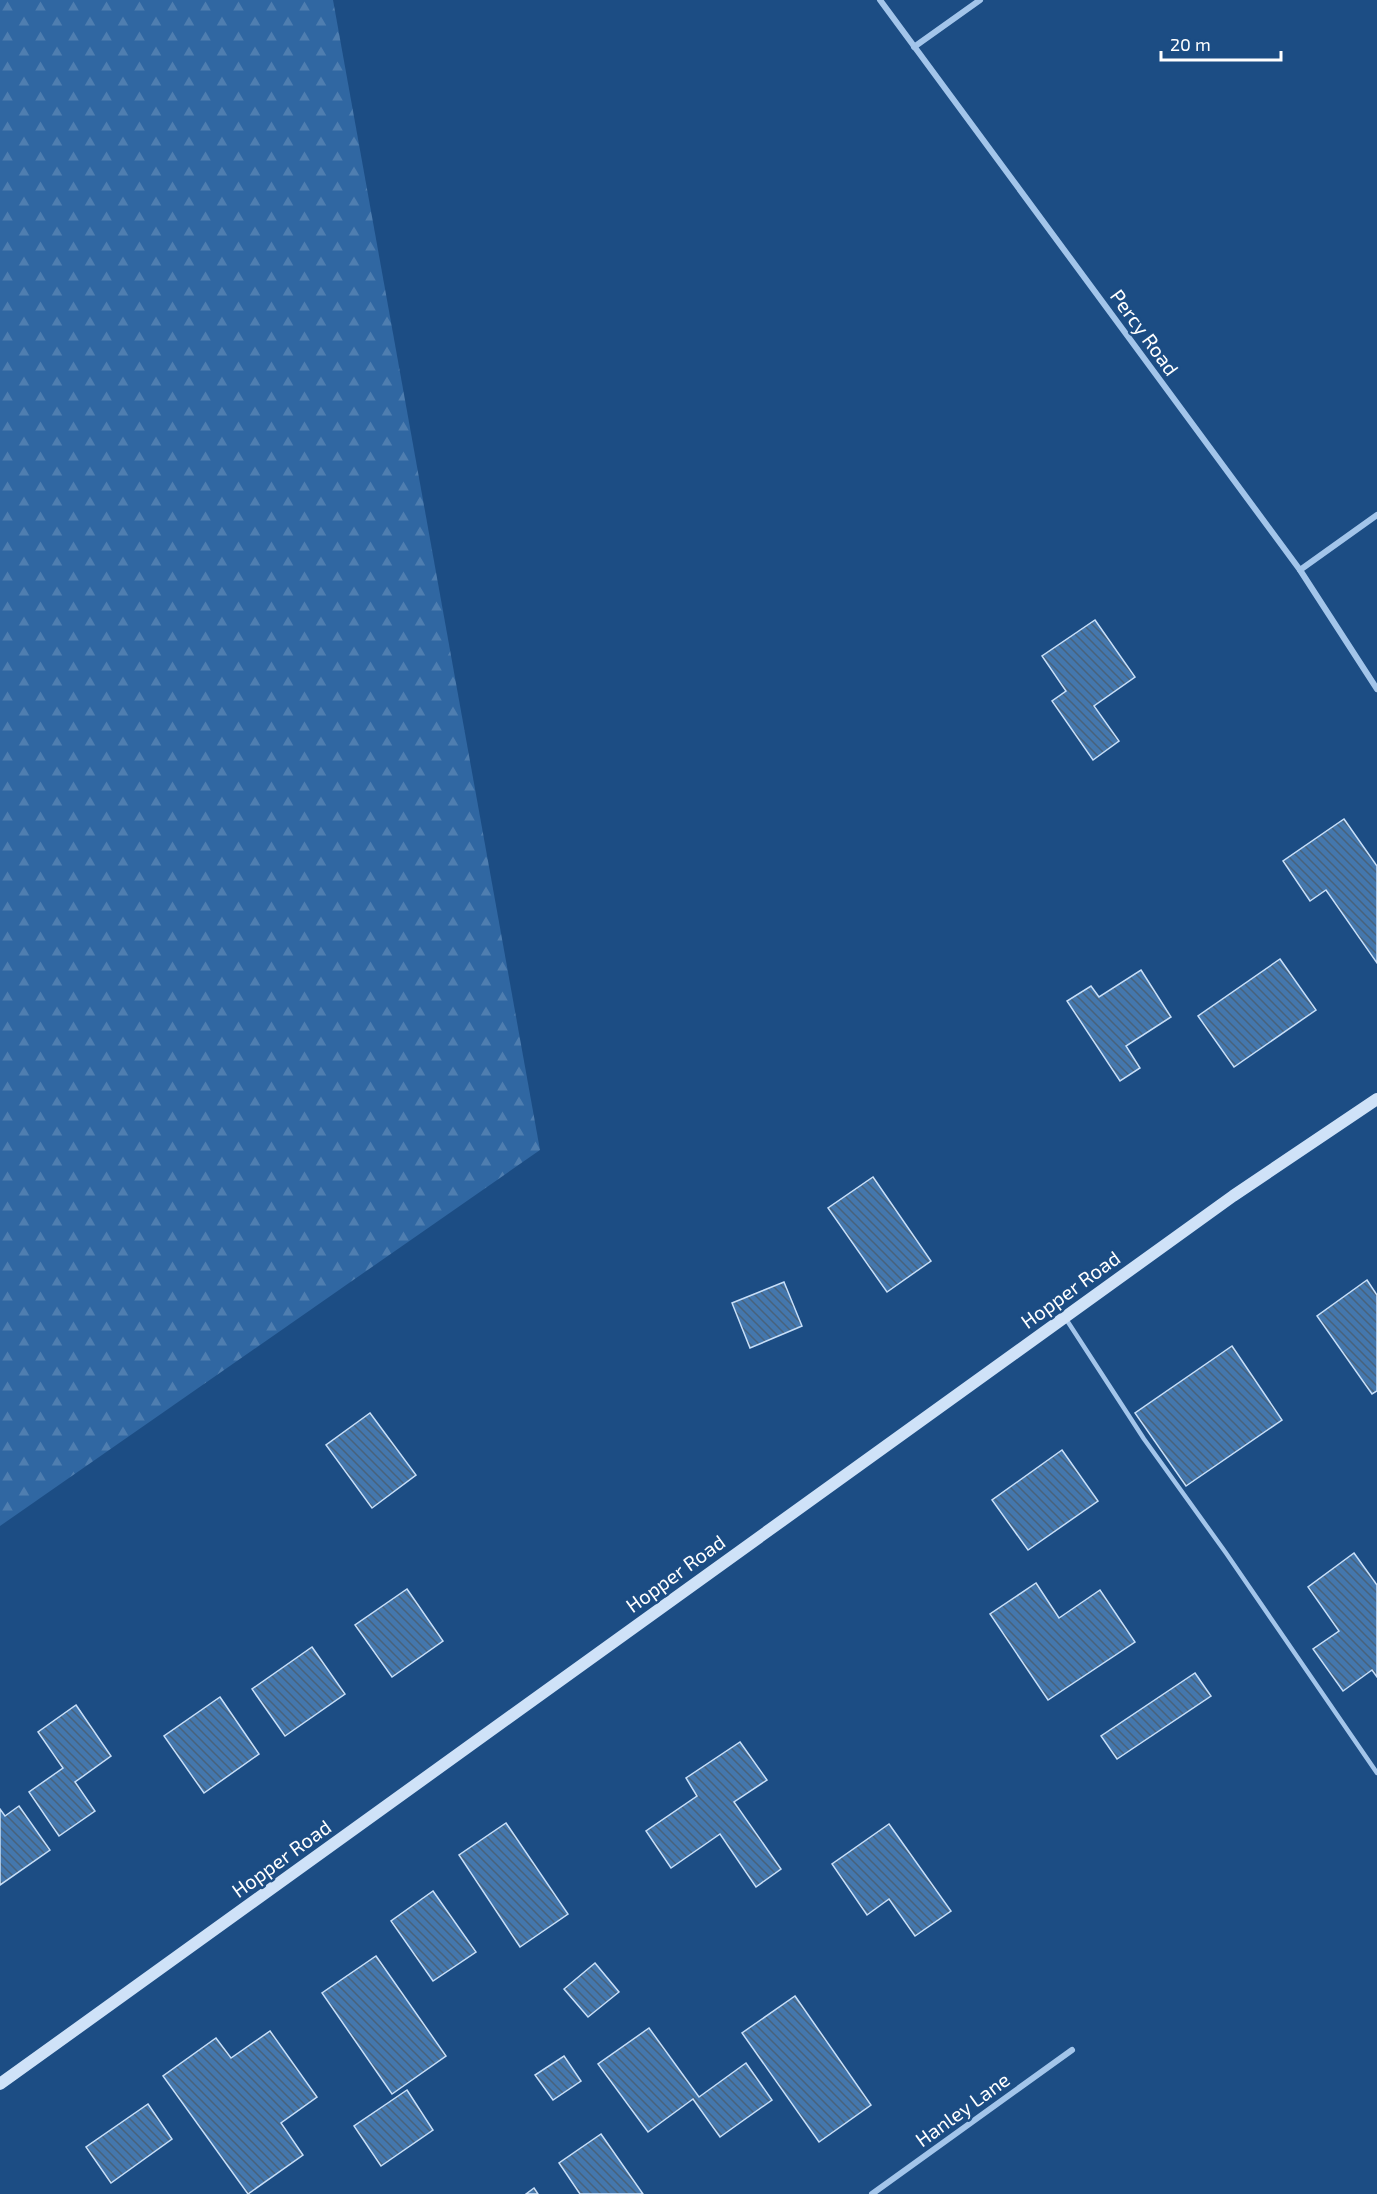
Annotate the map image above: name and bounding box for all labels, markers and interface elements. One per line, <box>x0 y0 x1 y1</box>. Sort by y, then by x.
scale bar <box>1161 24 1281 62</box>
text: 20 m <box>1170 33 1211 55</box>
street label: Percy Road <box>1106 284 1184 380</box>
street label: Hopper Road <box>1016 1245 1124 1333</box>
street label: Hopper Road <box>621 1529 729 1617</box>
street label: Hopper Road <box>227 1814 335 1902</box>
street label: Hanley Lane <box>910 2067 1014 2151</box>

